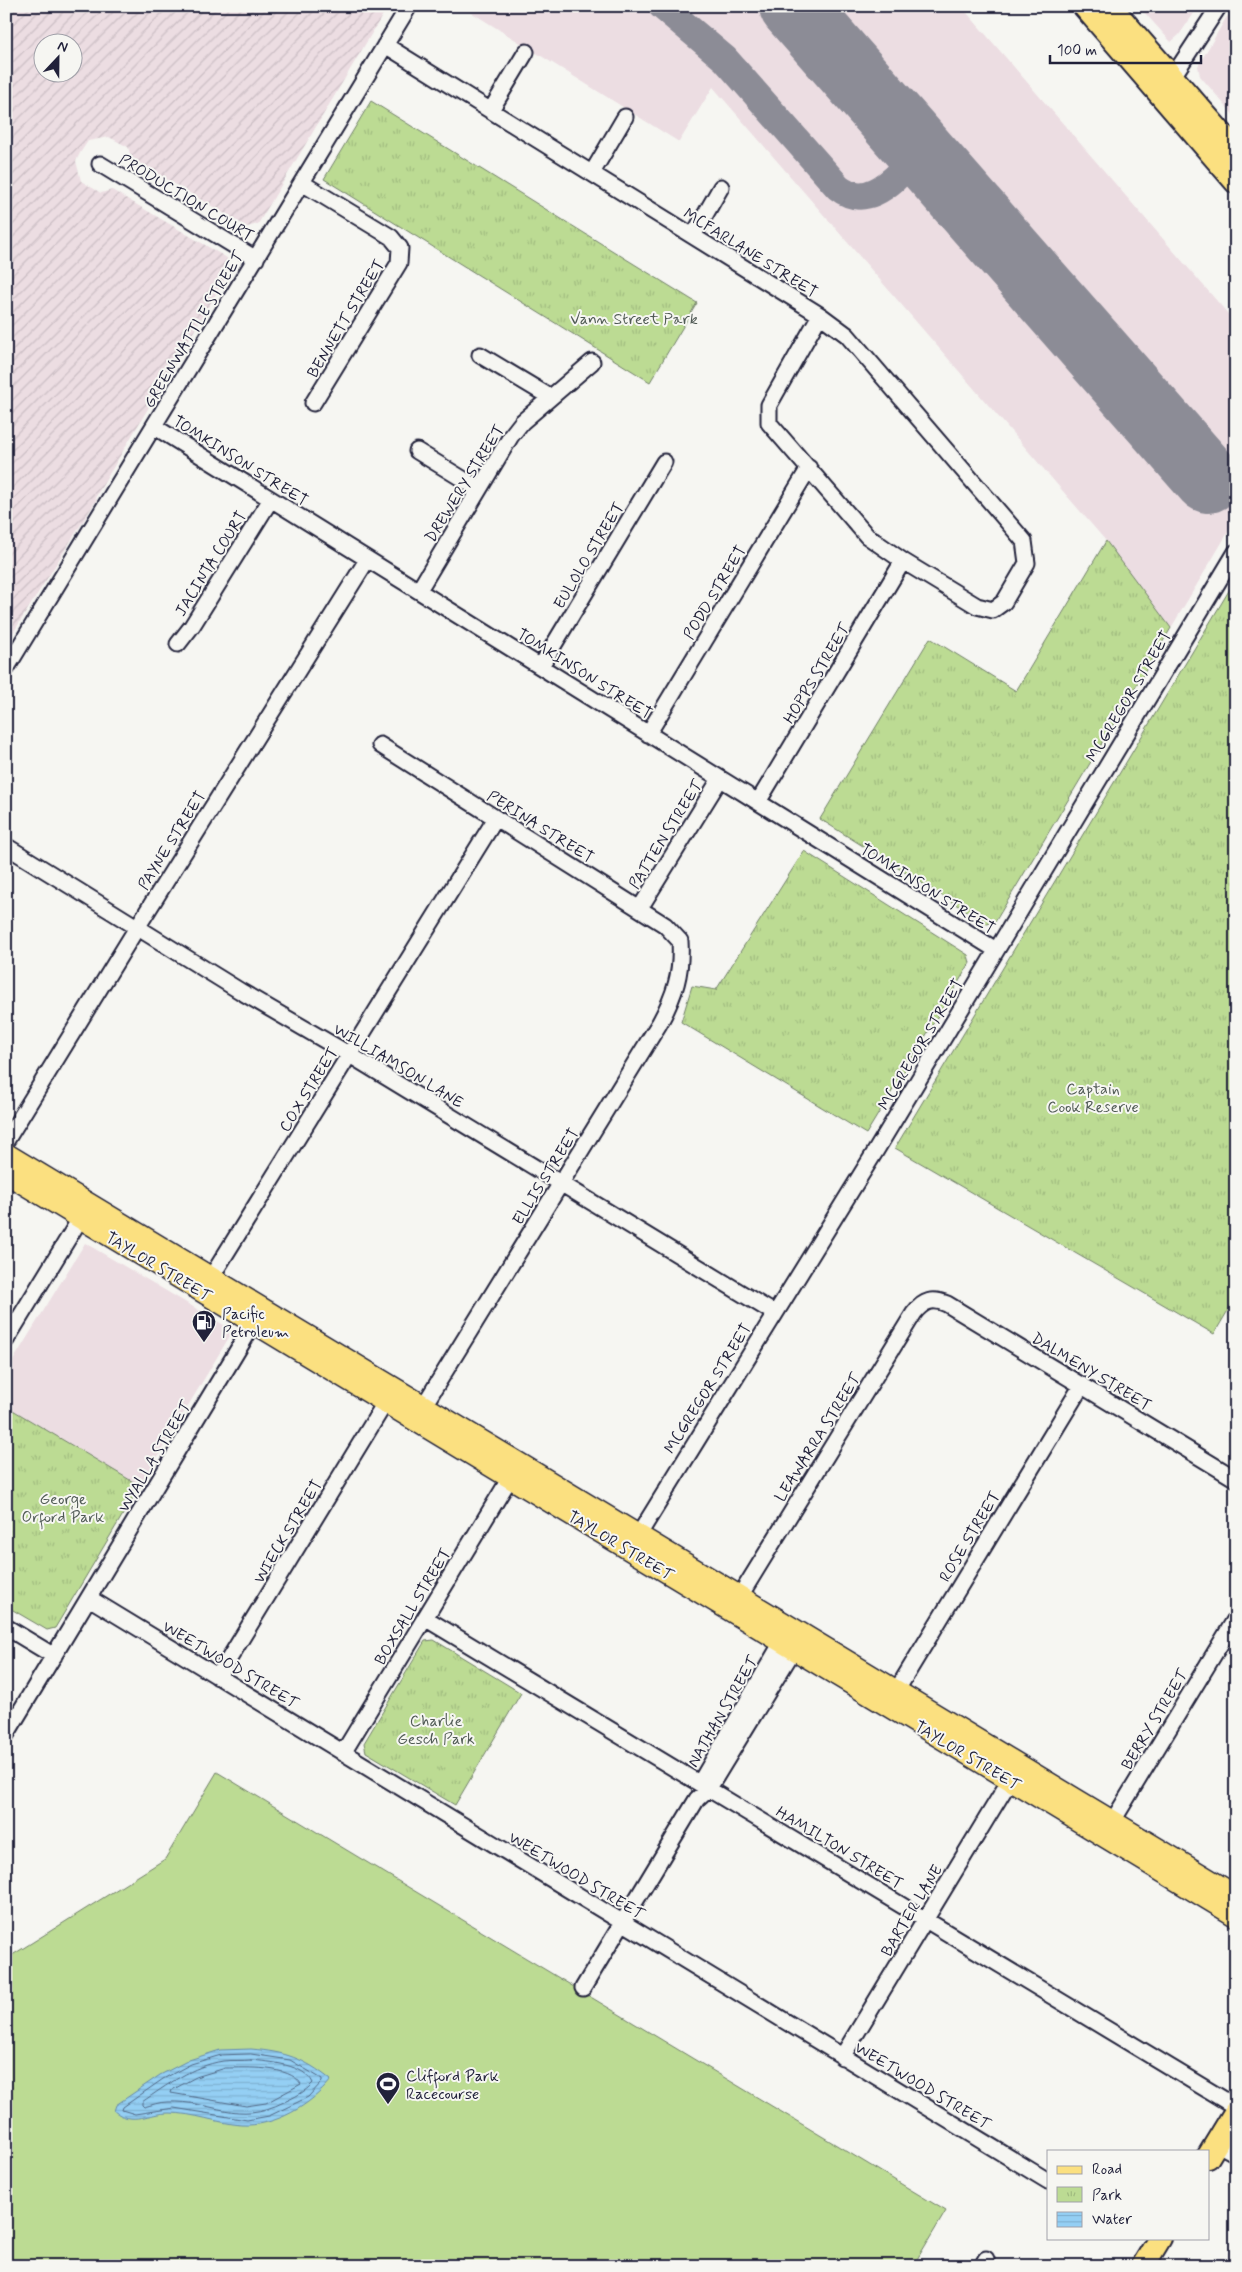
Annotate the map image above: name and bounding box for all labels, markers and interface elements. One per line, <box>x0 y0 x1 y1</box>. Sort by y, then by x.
north arrow <box>32 32 82 82</box>
scale bar <box>1050 32 1201 64</box>
text: N <box>55 37 70 57</box>
text: 100 m <box>1057 41 1097 61</box>
street label: PRODUCTION COURT <box>115 150 258 247</box>
street label: MCFARLANE STREET <box>679 203 821 303</box>
street label: GREENWATTLE STREET <box>139 247 250 412</box>
street label: BENNETT STREET <box>303 256 390 382</box>
park label: Vann Street Park <box>570 309 698 330</box>
street label: TOMKINSON STREET <box>169 411 312 511</box>
street label: DREWERY STREET <box>421 421 510 547</box>
street label: EULOLO STREET <box>549 498 629 613</box>
street label: JACINTA COURT <box>171 507 252 620</box>
street label: PODD STREET <box>679 542 752 644</box>
street label: HOPPS STREET <box>779 619 856 728</box>
street label: TOMKINSON STREET <box>513 624 656 724</box>
street label: MCGREGOR STREET <box>1082 627 1177 766</box>
street label: PATTEN STREET <box>624 775 709 893</box>
street label: PERINA STREET <box>483 786 598 869</box>
street label: PAYNE STREET <box>133 787 211 894</box>
street label: TOMKINSON STREET <box>856 839 999 939</box>
street label: MCGREGOR STREET <box>874 975 969 1114</box>
street label: WILLIAMSON LANE <box>329 1019 467 1113</box>
street label: COX STREET <box>275 1043 344 1136</box>
park label: Captain Cook Reserve <box>1047 1079 1139 1118</box>
street label: ELLIS STREET <box>508 1124 584 1229</box>
street label: TAYLOR STREET <box>101 1227 216 1308</box>
place label: Pacific Petroleum <box>222 1304 289 1343</box>
fuel station icon: Pacific Petroleum <box>191 1309 217 1343</box>
street label: MCGREGOR STREET <box>660 1320 757 1458</box>
street label: DALMENY STREET <box>1028 1328 1155 1416</box>
street label: LEAWARRA STREET <box>770 1369 867 1506</box>
street label: WYALLA STREET <box>114 1396 197 1516</box>
street label: WIECK STREET <box>249 1476 328 1588</box>
street label: ROSE STREET <box>935 1487 1006 1586</box>
park label: George Orford Park <box>22 1489 104 1530</box>
street label: TAYLOR STREET <box>563 1506 678 1587</box>
street label: BOXSALL STREET <box>370 1545 456 1669</box>
street label: WEETWOOD STREET <box>158 1616 303 1715</box>
street label: NATHAN STREET <box>683 1651 764 1771</box>
street label: BERRY STREET <box>1117 1665 1194 1774</box>
park label: Charlie Gesch Park <box>397 1711 475 1750</box>
street label: TAYLOR STREET <box>910 1716 1025 1797</box>
street label: HAMILTON STREET <box>772 1802 907 1895</box>
street label: WEETWOOD STREET <box>504 1827 649 1926</box>
street label: BARTER LANE <box>877 1861 948 1961</box>
street label: WEETWOOD STREET <box>850 2037 995 2136</box>
place label: Clifford Park Racecourse <box>406 2066 499 2105</box>
sports icon: Clifford Park Racecourse <box>375 2071 401 2105</box>
legend <box>1047 2150 1210 2240</box>
text: Road <box>1092 2160 1122 2180</box>
text: Park <box>1092 2186 1122 2206</box>
text: Water <box>1092 2210 1132 2230</box>

